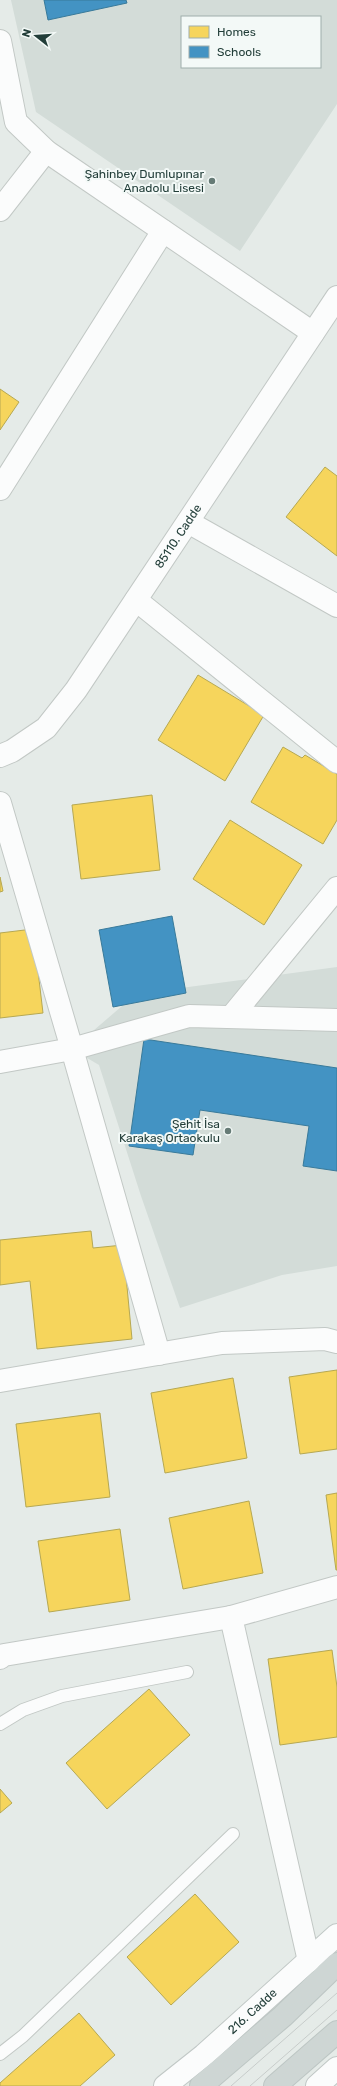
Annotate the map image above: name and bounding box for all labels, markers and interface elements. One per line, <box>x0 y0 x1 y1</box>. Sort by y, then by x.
north arrow <box>16 16 56 56</box>
legend <box>181 16 321 68</box>
text: Homes <box>217 25 256 39</box>
text: N <box>20 27 34 39</box>
text: Schools <box>217 45 261 59</box>
place label: Şahinbey Dumlupınar Anadolu Lisesi <box>85 167 204 195</box>
marker: Şahinbey Dumlupınar Anadolu Lisesi <box>207 176 217 186</box>
street label: 85110. Cadde <box>152 501 205 571</box>
place label: Şehit İsa Karakaş Ortaokulu <box>119 1117 220 1145</box>
marker: Şehit İsa Karakaş Ortaokulu <box>223 1126 233 1136</box>
street label: 216. Cadde <box>225 1986 280 2037</box>

